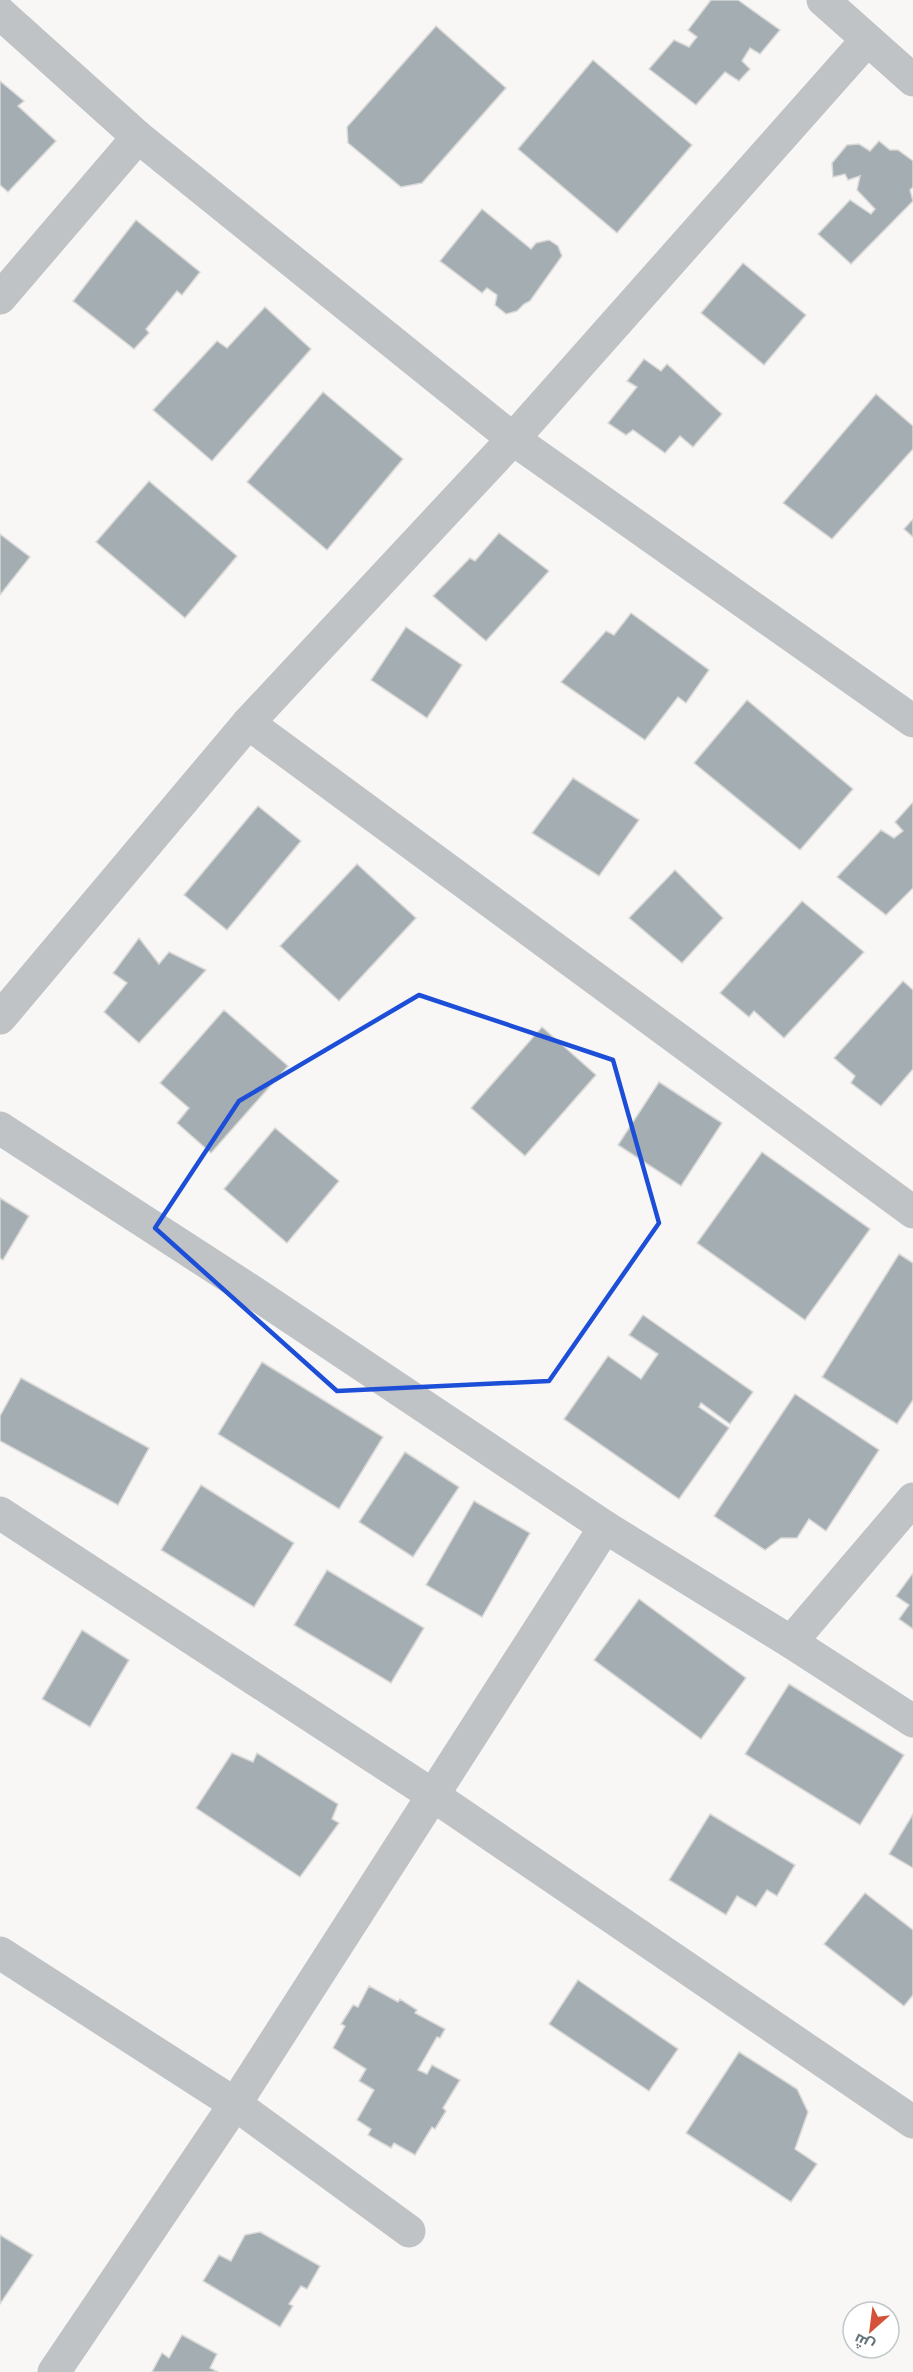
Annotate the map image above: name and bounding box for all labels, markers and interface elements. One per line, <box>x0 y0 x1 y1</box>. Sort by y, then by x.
north arrow <box>841 2300 901 2360</box>
text: ش <box>850 2329 878 2358</box>

